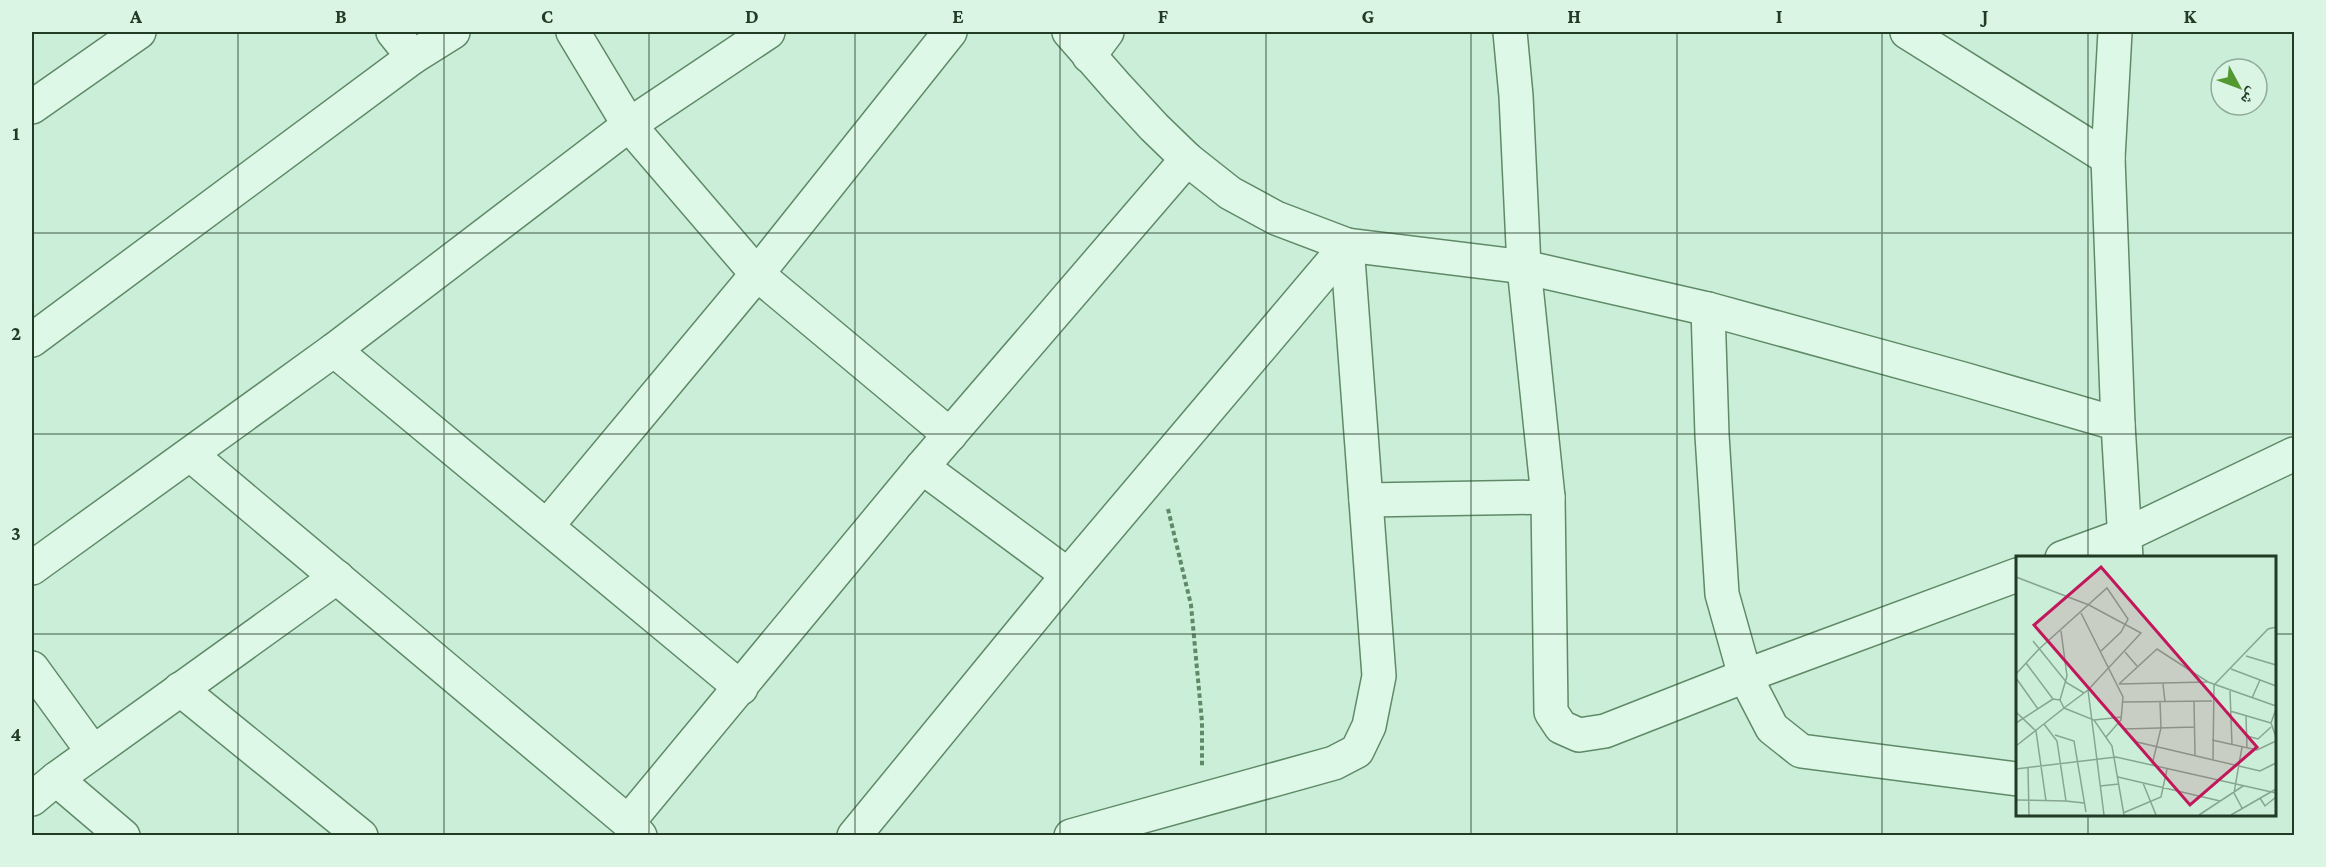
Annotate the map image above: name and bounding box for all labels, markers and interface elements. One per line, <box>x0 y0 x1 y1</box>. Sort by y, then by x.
text: A <box>129 5 143 27</box>
text: B <box>335 5 347 27</box>
text: C <box>541 5 553 27</box>
text: D <box>745 5 759 27</box>
text: E <box>952 5 964 27</box>
text: F <box>1158 5 1169 27</box>
text: G <box>1362 5 1375 27</box>
text: H <box>1567 5 1581 27</box>
text: I <box>1776 5 1783 27</box>
text: J <box>1980 5 1989 27</box>
text: K <box>2184 5 2198 27</box>
north arrow <box>2209 57 2269 117</box>
text: ش <box>2237 84 2262 109</box>
text: 1 <box>12 122 20 144</box>
text: 2 <box>11 322 21 344</box>
text: 3 <box>11 522 21 544</box>
inset map <box>2016 556 2275 816</box>
text: 4 <box>11 723 22 745</box>

